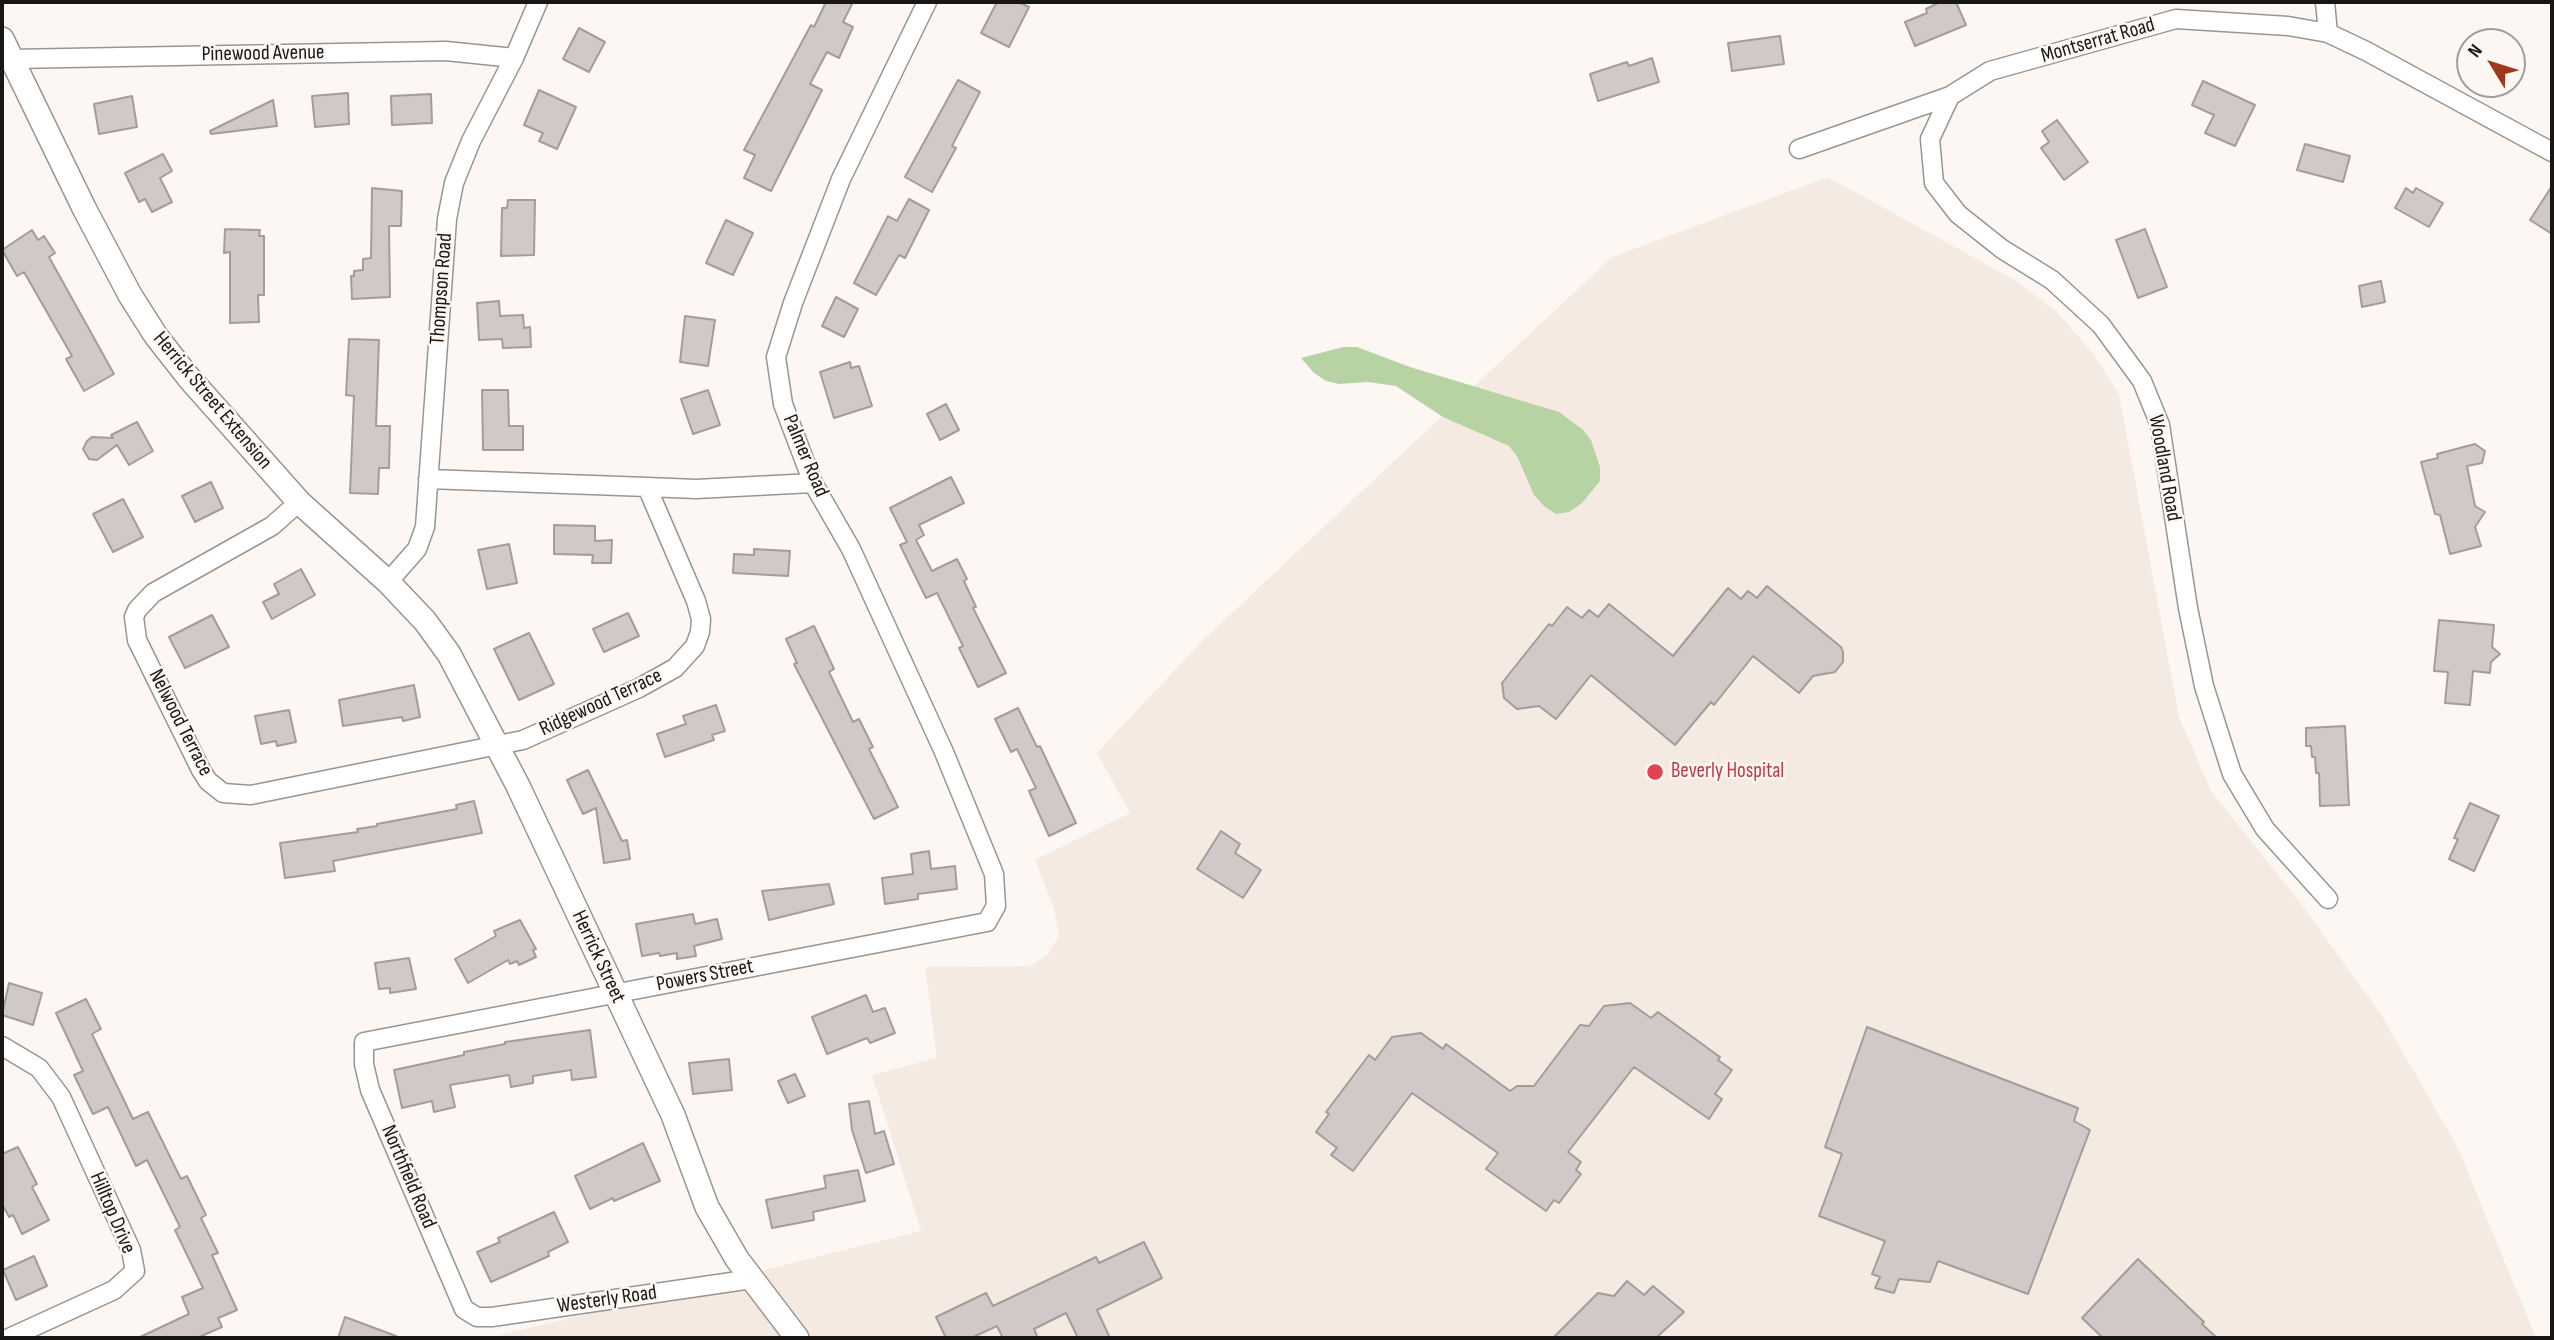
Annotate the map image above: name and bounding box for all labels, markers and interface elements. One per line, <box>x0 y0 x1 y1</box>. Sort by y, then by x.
street label: Montserrat Road <box>2038 13 2158 69</box>
north arrow <box>2456 28 2526 98</box>
street label: Pinewood Avenue <box>201 40 325 68</box>
text: N <box>2463 40 2488 62</box>
street label: Thompson Road <box>426 232 458 346</box>
street label: Herrick Street Extension <box>147 327 277 475</box>
street label: Palmer Road <box>776 411 834 501</box>
street label: Woodland Road <box>2142 413 2186 523</box>
street label: Ridgewood Terrace <box>536 664 666 742</box>
street label: Nelwood Terrace <box>142 665 218 781</box>
place label: Beverly Hospital <box>1671 759 1784 785</box>
marker: Beverly Hospital <box>1645 762 1665 782</box>
street label: Herrick Street <box>566 907 630 1007</box>
street label: Powers Street <box>654 954 756 998</box>
street label: Northfield Road <box>375 1122 441 1232</box>
street label: Hilltop Drive <box>84 1168 140 1258</box>
street label: Westerly Road <box>556 1281 658 1319</box>

